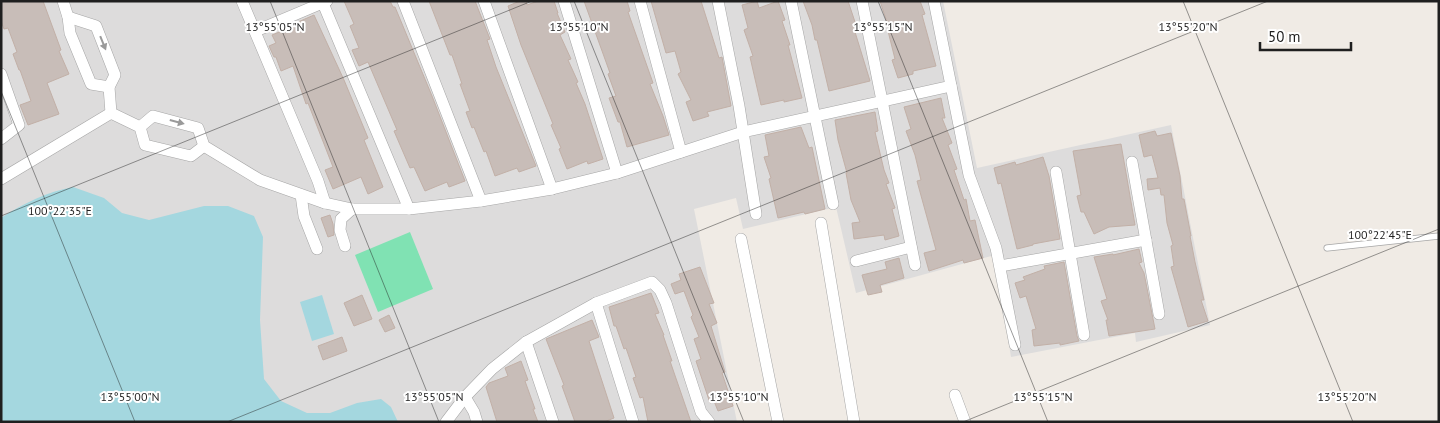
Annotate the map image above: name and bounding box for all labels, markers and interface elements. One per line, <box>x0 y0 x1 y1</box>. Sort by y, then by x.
text: 13°55'05"N <box>245 19 305 34</box>
text: 13°55'10"N <box>549 19 609 34</box>
text: 13°55'15"N <box>853 19 913 34</box>
text: 13°55'20"N <box>1158 19 1218 34</box>
scale bar <box>1260 20 1351 52</box>
text: 50 m <box>1268 27 1301 46</box>
one-way arrow <box>99 36 107 51</box>
one-way arrow <box>169 118 184 126</box>
text: 100°22'35"E <box>28 203 92 218</box>
text: 100°22'45"E <box>1348 227 1412 242</box>
text: 13°55'00"N <box>100 389 160 404</box>
text: 13°55'05"N <box>404 389 464 404</box>
text: 13°55'10"N <box>709 389 769 404</box>
text: 13°55'15"N <box>1013 389 1073 404</box>
text: 13°55'20"N <box>1317 389 1377 404</box>

